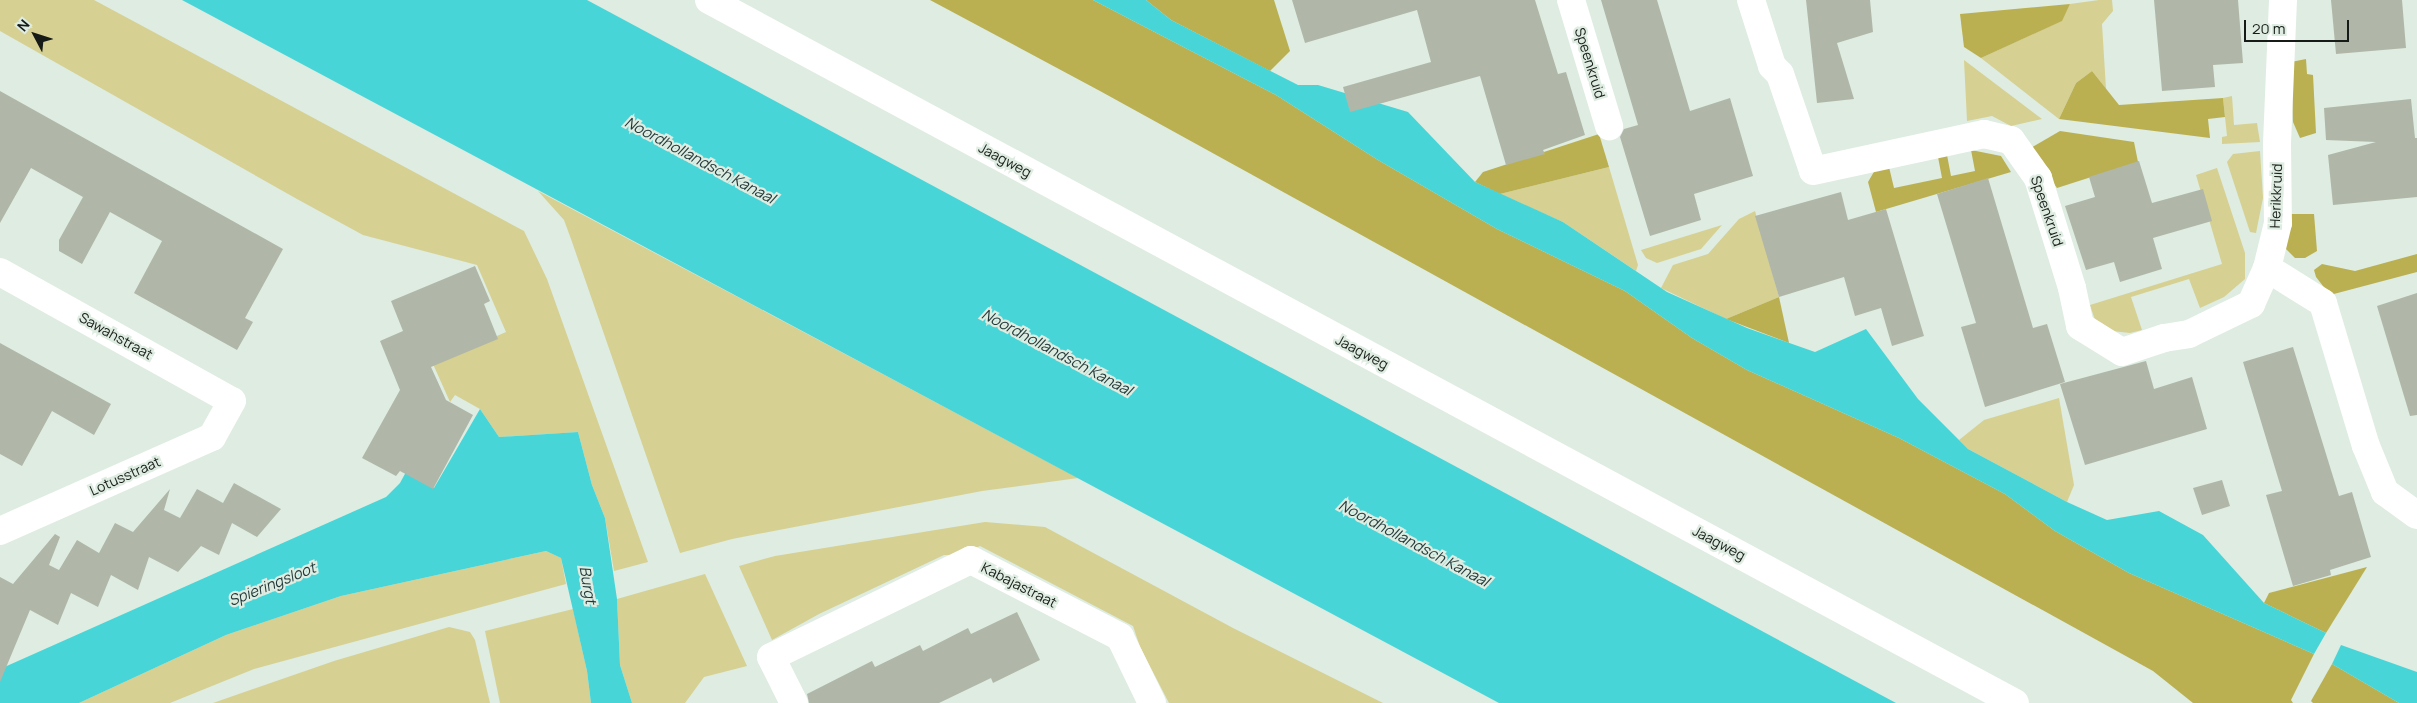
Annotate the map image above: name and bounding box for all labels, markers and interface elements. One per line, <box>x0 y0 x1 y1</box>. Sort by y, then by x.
north arrow <box>10 10 60 60</box>
scale bar <box>2247 10 2352 42</box>
text: N <box>13 15 34 35</box>
text: 20 m <box>2252 18 2285 39</box>
street label: Speenkruid <box>1571 26 1609 100</box>
water label: Noordhollandsch Kanaal <box>622 113 778 207</box>
street label: Jaagweg <box>976 139 1034 181</box>
street label: Herikkruid <box>2266 163 2286 229</box>
street label: Speenkruid <box>2027 174 2067 248</box>
water label: Noordhollandsch Kanaal <box>979 305 1135 399</box>
street label: Sawahstraat <box>76 309 156 363</box>
street label: Jaagweg <box>1333 331 1391 373</box>
street label: Lotusstraat <box>87 453 163 499</box>
water label: Noordhollandsch Kanaal <box>1336 496 1492 590</box>
street label: Jaagweg <box>1690 522 1748 564</box>
water label: Spieringsloot <box>226 558 318 610</box>
street label: Kabajastraat <box>979 559 1059 611</box>
water label: Burgt <box>576 565 600 605</box>

